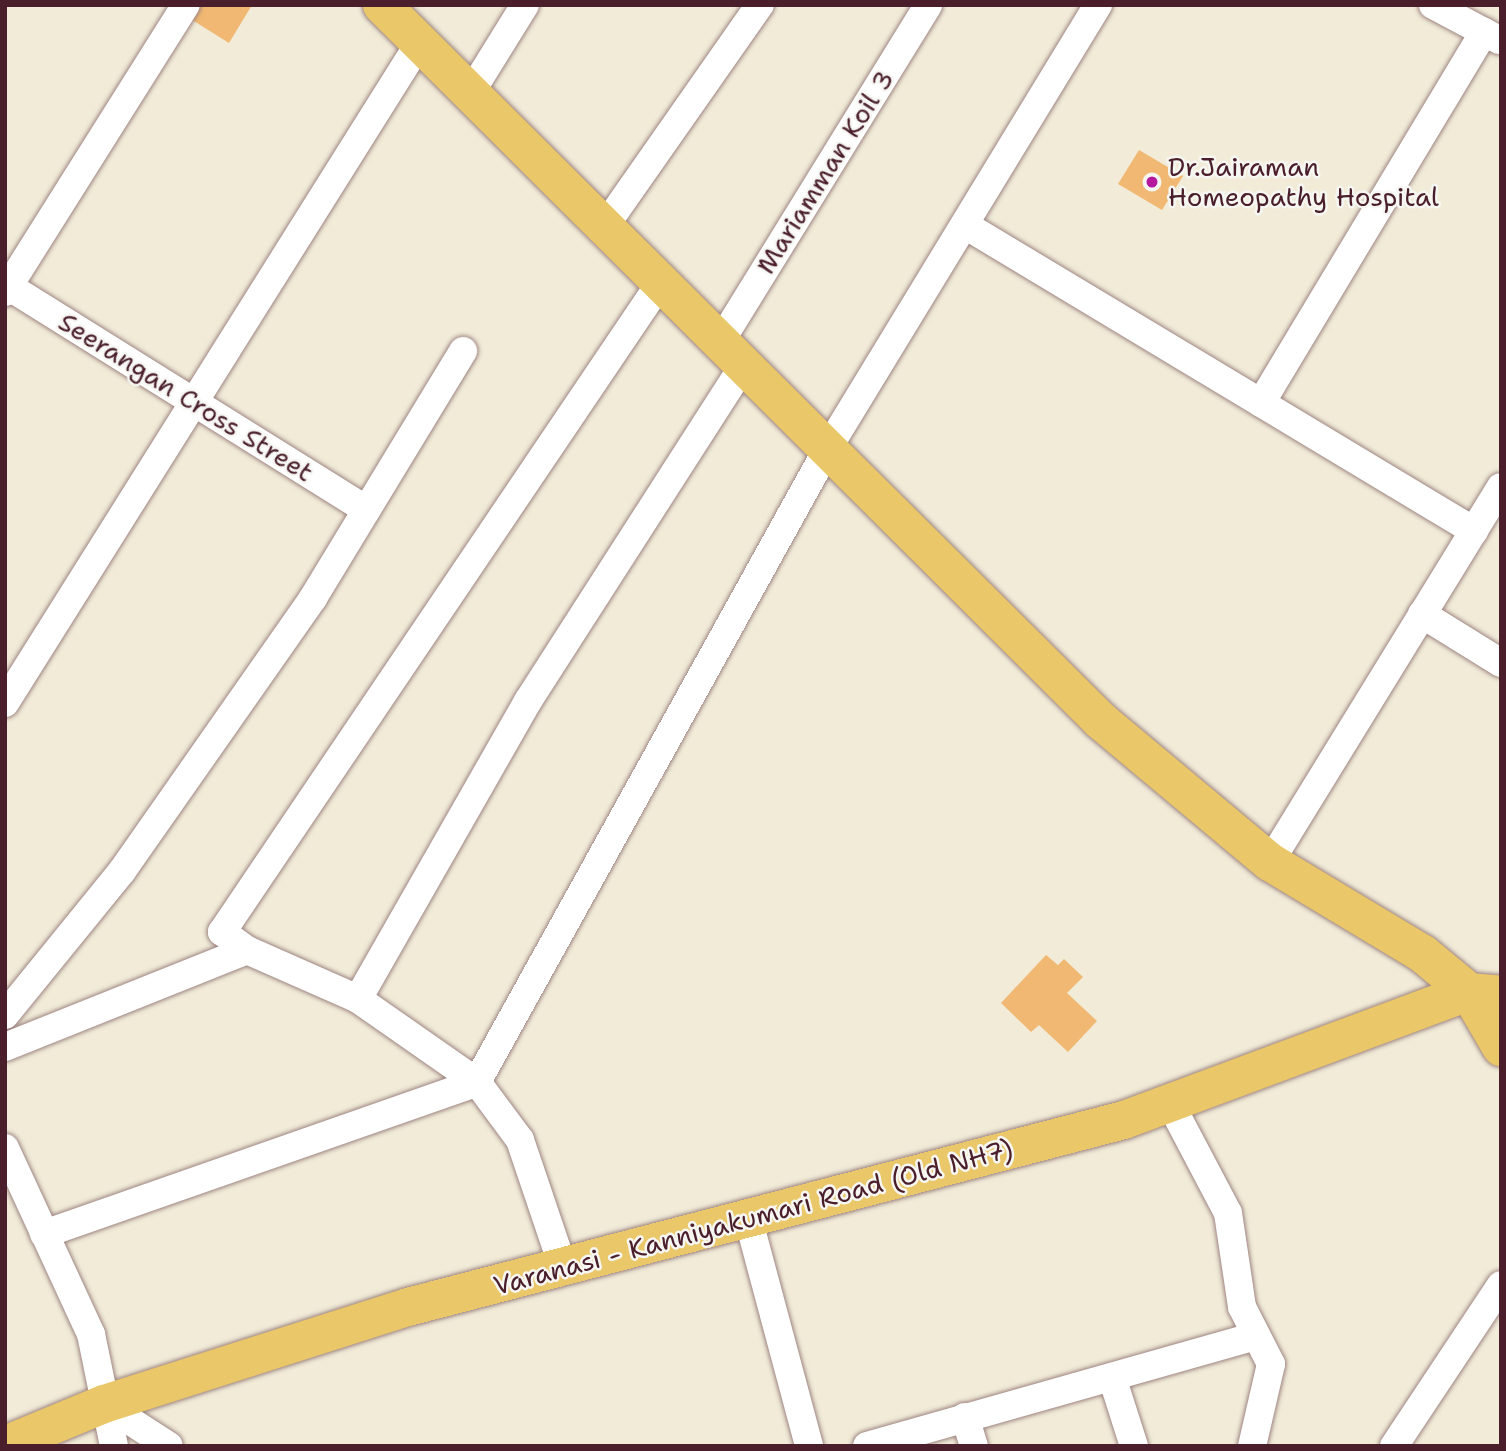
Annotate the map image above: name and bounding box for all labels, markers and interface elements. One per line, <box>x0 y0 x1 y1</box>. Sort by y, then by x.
street label: Mariamman Koil 3 <box>750 64 900 280</box>
place label: Dr.Jairaman Homeopathy Hospital <box>1168 151 1439 212</box>
marker: Dr.Jairaman Homeopathy Hospital <box>1142 172 1162 192</box>
street label: Seerangan Cross Street <box>53 306 319 488</box>
street label: Varanasi - Kanniyakumari Road (Old NH7) <box>490 1133 1016 1301</box>

